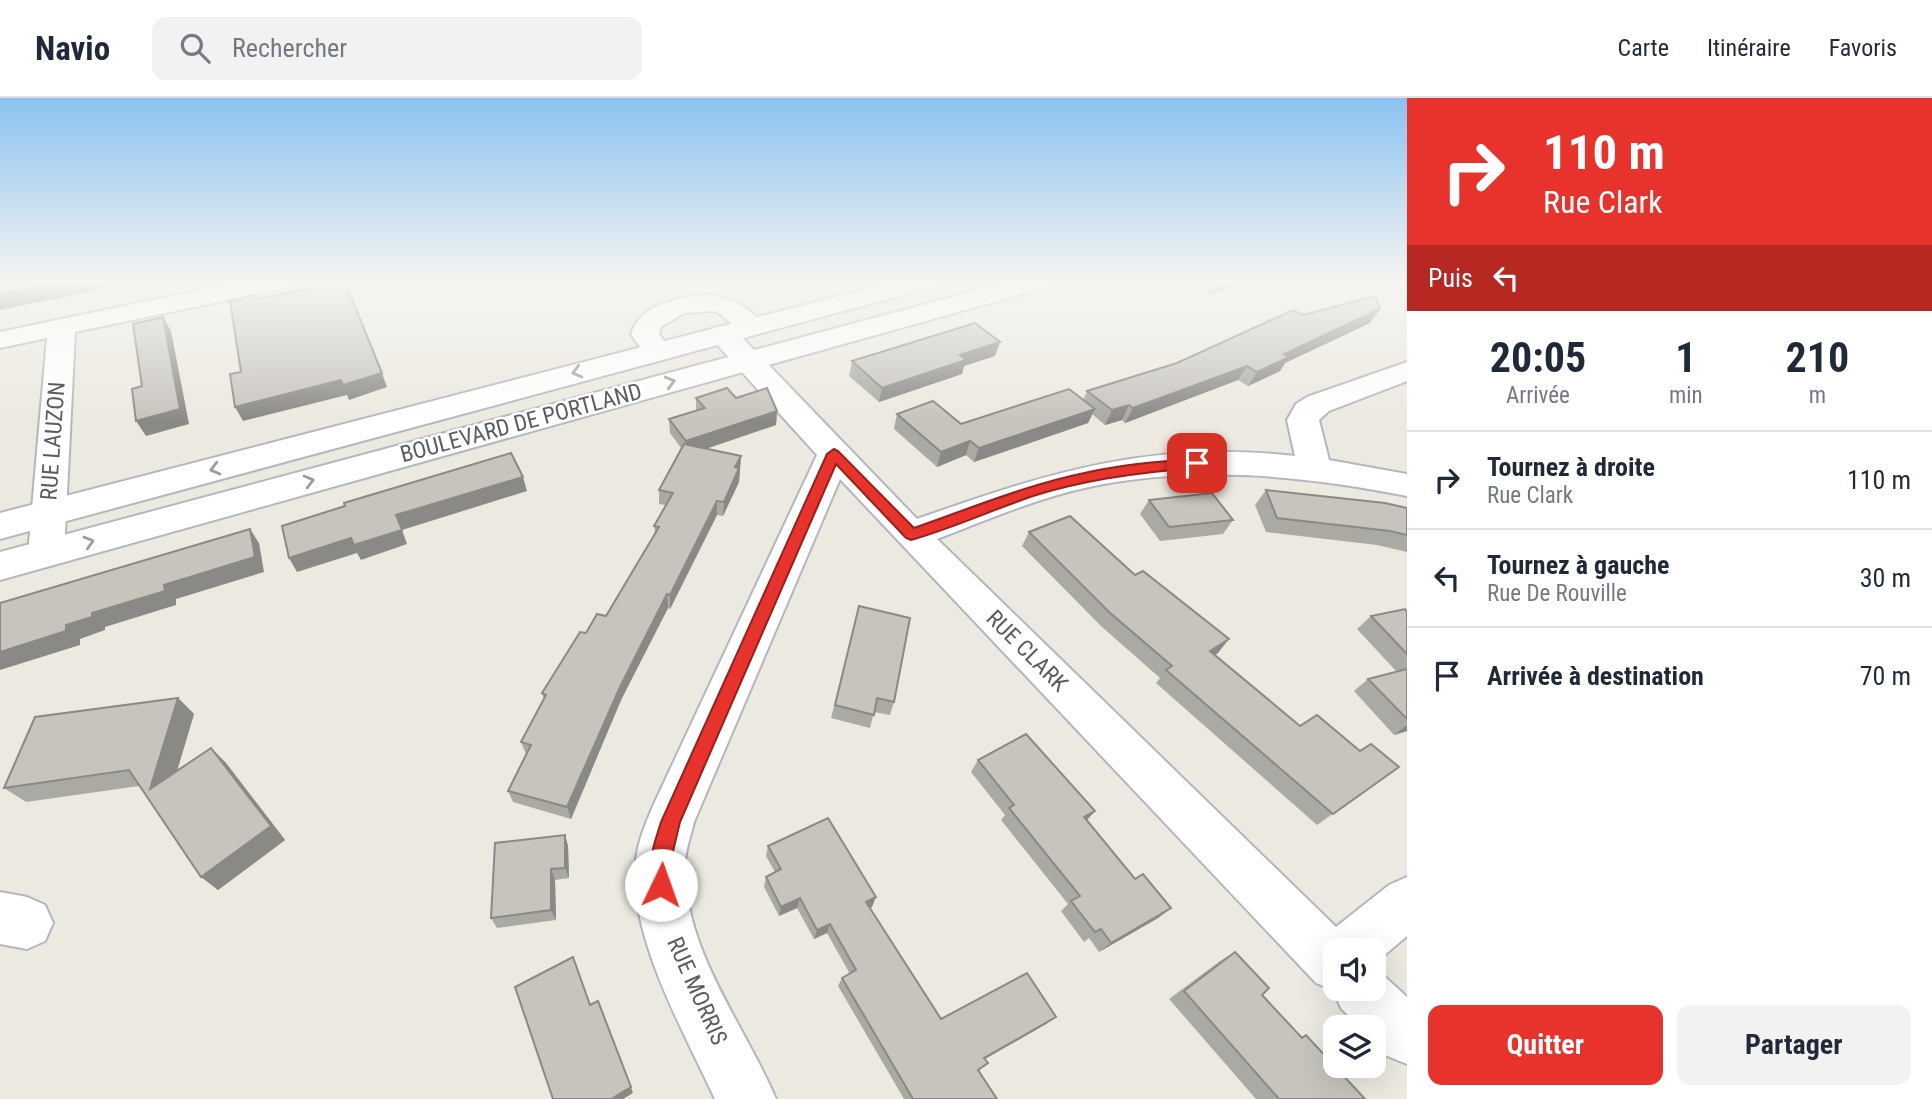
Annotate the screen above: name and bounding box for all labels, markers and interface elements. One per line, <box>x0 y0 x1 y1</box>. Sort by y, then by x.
search box <box>152 17 642 80</box>
text: Navio <box>35 29 110 68</box>
icon: search <box>176 29 214 67</box>
text: Rechercher <box>232 33 347 63</box>
text: Carte <box>1618 34 1669 62</box>
text: Itinéraire <box>1707 34 1791 62</box>
text: Favoris <box>1829 34 1897 62</box>
text: 110 m <box>1543 124 1665 181</box>
icon: right <box>1428 126 1519 217</box>
text: Rue Clark <box>1543 183 1663 221</box>
icon: left <box>1487 259 1525 297</box>
text: Puis <box>1428 263 1473 293</box>
text: 20:05 <box>1490 333 1586 382</box>
text: 1 <box>1675 333 1696 382</box>
text: 210 <box>1785 333 1849 382</box>
one-way arrow <box>571 364 583 378</box>
one-way arrow <box>664 376 676 391</box>
street label: BOULEVARD DE PORTLAND <box>397 378 645 468</box>
street label: RUE LAUZON <box>35 381 71 501</box>
text: Arrivée <box>1506 382 1570 409</box>
text: min <box>1669 382 1703 409</box>
text: m <box>1809 382 1826 409</box>
pin <box>1167 433 1227 493</box>
icon: arrive <box>1178 444 1216 482</box>
text: Tournez à droite <box>1487 452 1655 482</box>
one-way arrow <box>209 460 221 475</box>
icon: right <box>1428 461 1466 499</box>
text: 110 m <box>1847 465 1911 495</box>
one-way arrow <box>302 474 314 489</box>
text: Rue Clark <box>1487 482 1573 509</box>
one-way arrow <box>83 535 95 550</box>
text: Tournez à gauche <box>1487 550 1669 580</box>
icon: left <box>1428 559 1466 597</box>
text: 30 m <box>1860 563 1911 593</box>
text: Rue De Rouville <box>1487 580 1627 607</box>
street label: RUE CLARK <box>981 605 1074 698</box>
icon: arrive <box>1428 657 1466 695</box>
text: Arrivée à destination <box>1487 661 1704 691</box>
text: 70 m <box>1860 661 1911 691</box>
position arrow <box>624 848 698 922</box>
street label: RUE MORRIS <box>661 933 733 1049</box>
map controls <box>1323 938 1386 1078</box>
button: sound <box>1323 938 1386 1001</box>
button: Quitter <box>1428 1005 1663 1085</box>
button: Partager <box>1677 1005 1911 1085</box>
button: layers <box>1323 1015 1386 1078</box>

